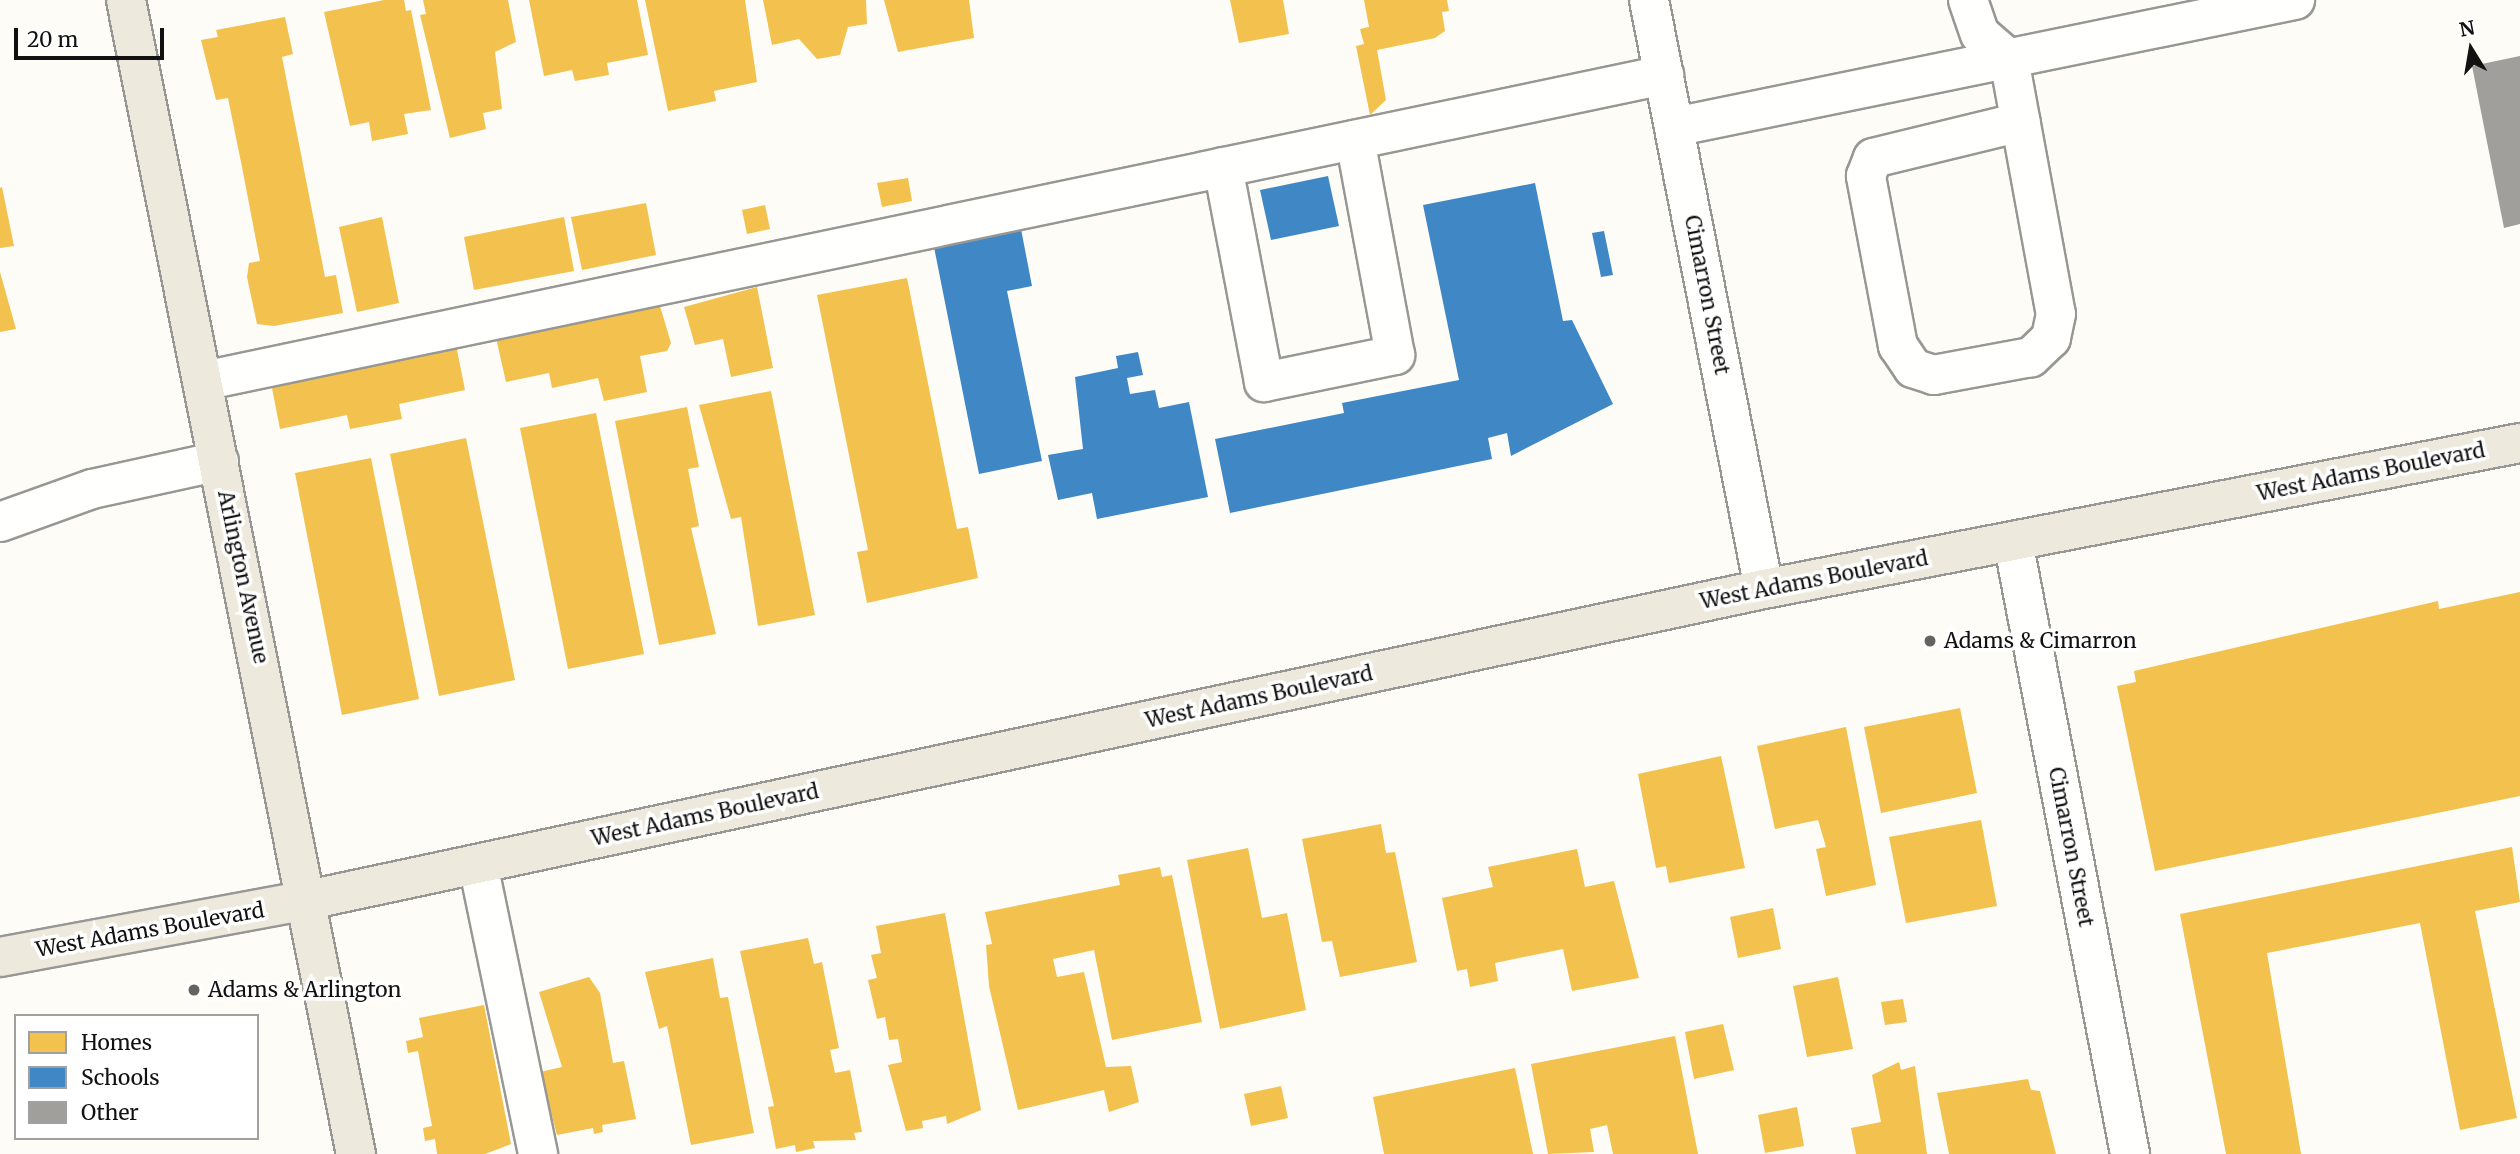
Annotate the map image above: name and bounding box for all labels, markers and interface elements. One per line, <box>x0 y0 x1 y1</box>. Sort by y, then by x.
scale bar <box>18 14 168 58</box>
north arrow <box>2436 14 2506 84</box>
text: N <box>2457 15 2477 42</box>
text: 20 m <box>27 26 78 53</box>
street label: Cimarron Street <box>1679 213 1735 377</box>
street label: West Adams Boulevard <box>2255 438 2487 506</box>
street label: Arlington Avenue <box>212 488 274 666</box>
street label: West Adams Boulevard <box>1698 546 1930 614</box>
place label: Adams & Cimarron <box>1944 628 2137 654</box>
marker: Adams & Cimarron <box>1922 633 1938 649</box>
street label: West Adams Boulevard <box>1143 661 1375 733</box>
street label: Cimarron Street <box>2043 765 2099 929</box>
street label: West Adams Boulevard <box>589 779 821 851</box>
street label: West Adams Boulevard <box>34 897 266 963</box>
place label: Adams & Arlington <box>208 977 401 1003</box>
marker: Adams & Arlington <box>186 982 202 998</box>
legend <box>14 1014 259 1140</box>
text: Homes <box>81 1029 152 1056</box>
text: Schools <box>81 1064 160 1091</box>
text: Other <box>81 1099 139 1126</box>

